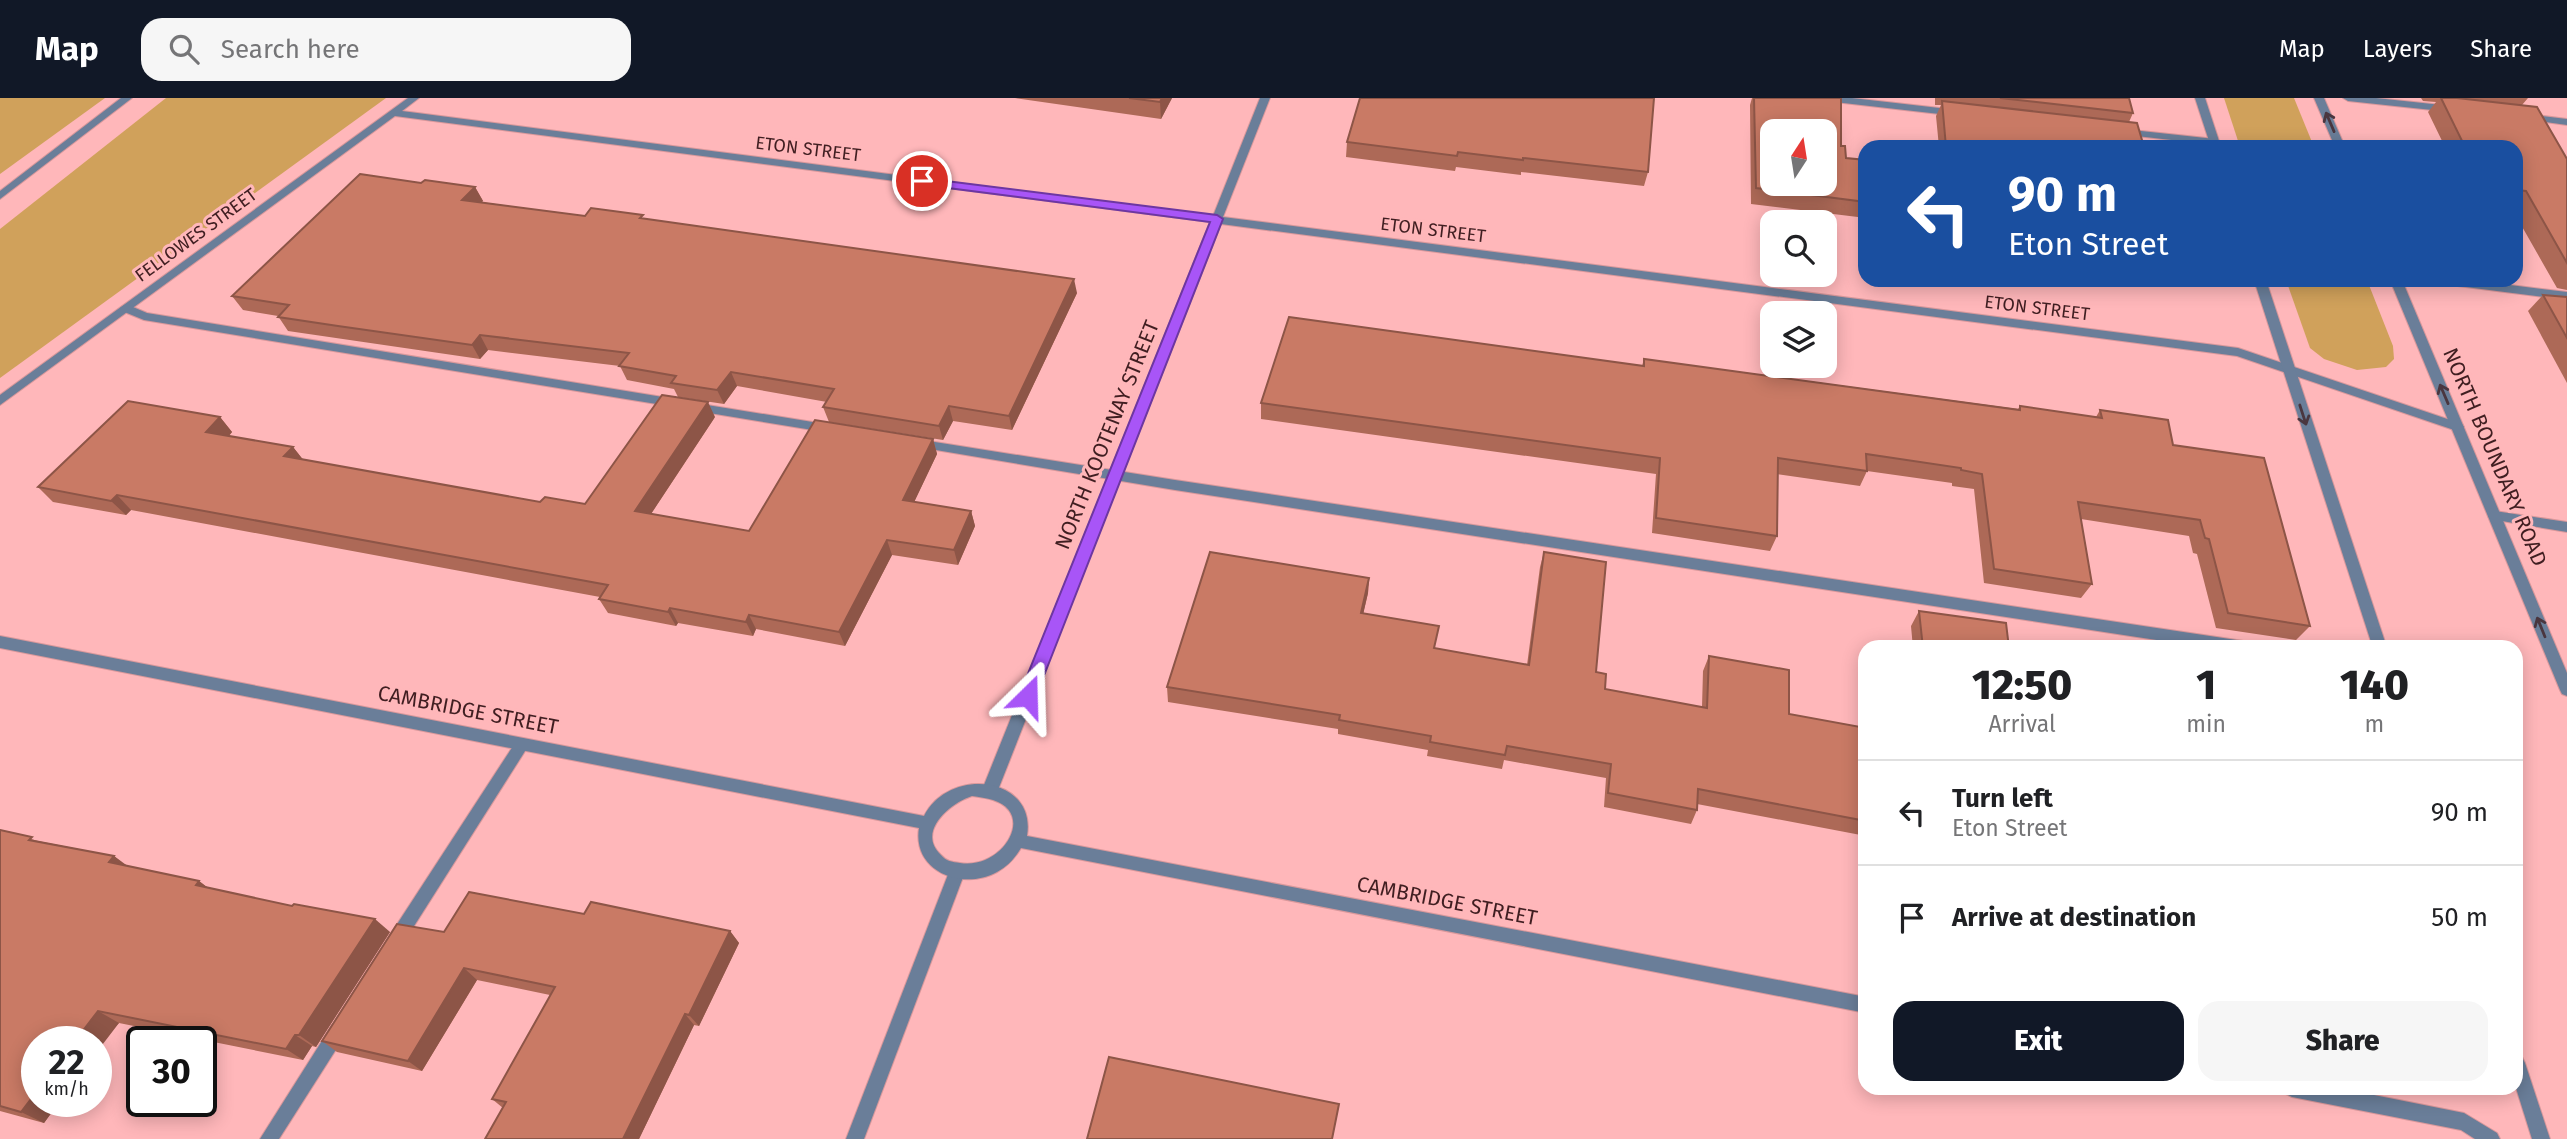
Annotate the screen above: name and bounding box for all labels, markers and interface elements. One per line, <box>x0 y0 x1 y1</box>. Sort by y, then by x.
search box <box>141 18 631 81</box>
text: Map <box>35 29 99 69</box>
icon: search <box>165 30 203 68</box>
text: Search here <box>221 34 360 65</box>
text: Map <box>2279 35 2325 63</box>
text: Layers <box>2363 35 2432 63</box>
text: Share <box>2470 35 2532 63</box>
one-way arrow <box>2322 112 2335 134</box>
north arrow <box>1760 119 1838 196</box>
map controls <box>1760 119 1837 378</box>
street label: ETON STREET <box>754 132 863 166</box>
pin <box>892 151 952 211</box>
icon: arrive <box>903 162 941 200</box>
text: 90 m <box>2008 165 2117 224</box>
icon: left <box>1893 168 1984 259</box>
street label: FELLOWES STREET <box>131 183 262 287</box>
button: search <box>1760 210 1837 287</box>
street label: ETON STREET <box>1379 213 1488 247</box>
text: Eton Street <box>2008 225 2168 263</box>
street label: ETON STREET <box>1983 291 2092 325</box>
button: layers <box>1760 301 1837 378</box>
street label: NORTH KOOTENAY STREET <box>1049 317 1165 553</box>
street label: NORTH BOUNDARY ROAD <box>2437 344 2553 570</box>
one-way arrow <box>2437 384 2450 405</box>
one-way arrow <box>2298 403 2311 425</box>
one-way arrow <box>2534 616 2547 638</box>
position arrow <box>991 659 1065 733</box>
text: 12:50 <box>1972 660 2072 710</box>
text: 1 <box>2196 660 2216 710</box>
text: 140 <box>2340 660 2409 710</box>
street label: CAMBRIDGE STREET <box>376 680 561 740</box>
text: Arrival <box>1988 710 2056 738</box>
text: min <box>2186 710 2226 738</box>
text: m <box>2365 710 2384 738</box>
text: Turn left <box>1952 783 2053 814</box>
icon: left <box>1893 794 1931 832</box>
text: 90 m <box>2431 797 2488 828</box>
text: Eton Street <box>1952 814 2067 842</box>
street label: CAMBRIDGE STREET <box>1355 871 1540 931</box>
icon: arrive <box>1893 899 1931 937</box>
text: Arrive at destination <box>1952 902 2196 933</box>
text: 50 m <box>2431 902 2488 933</box>
button: Exit <box>1893 1001 2184 1081</box>
button: Share <box>2198 1001 2488 1081</box>
speed limit sign: 30 <box>126 1026 217 1117</box>
text: 22 <box>48 1041 85 1083</box>
text: km/h <box>44 1078 89 1100</box>

